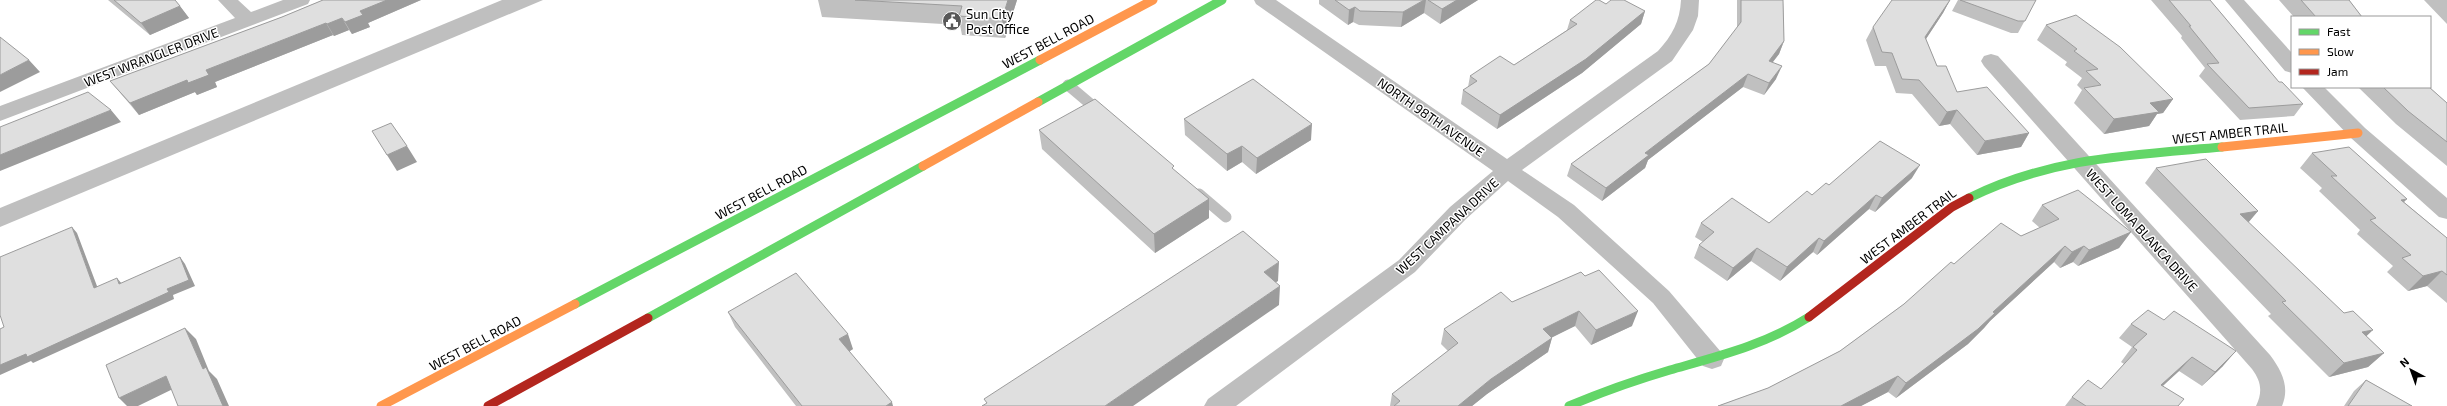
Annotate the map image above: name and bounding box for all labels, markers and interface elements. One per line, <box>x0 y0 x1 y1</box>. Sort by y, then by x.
place label: Sun City Post Office <box>966 6 1029 37</box>
public building icon: Sun City Post Office <box>941 10 963 32</box>
street label: WEST BELL ROAD <box>999 10 1097 72</box>
legend <box>2291 16 2431 88</box>
street label: WEST WRANGLER DRIVE <box>81 24 221 90</box>
text: Fast <box>2327 24 2351 38</box>
text: Slow <box>2327 44 2354 58</box>
text: Jam <box>2327 64 2348 78</box>
street label: NORTH 98TH AVENUE <box>1374 74 1488 160</box>
street label: WEST AMBER TRAIL <box>2171 119 2289 147</box>
street label: WEST BELL ROAD <box>712 161 810 223</box>
street label: WEST LOMA BLANCA DRIVE <box>2083 165 2201 295</box>
street label: WEST CAMPANA DRIVE <box>1392 174 1502 278</box>
street label: WEST AMBER TRAIL <box>1857 185 1959 267</box>
street label: WEST BELL ROAD <box>426 312 524 374</box>
north arrow <box>2391 350 2431 390</box>
text: N <box>2397 355 2411 370</box>

